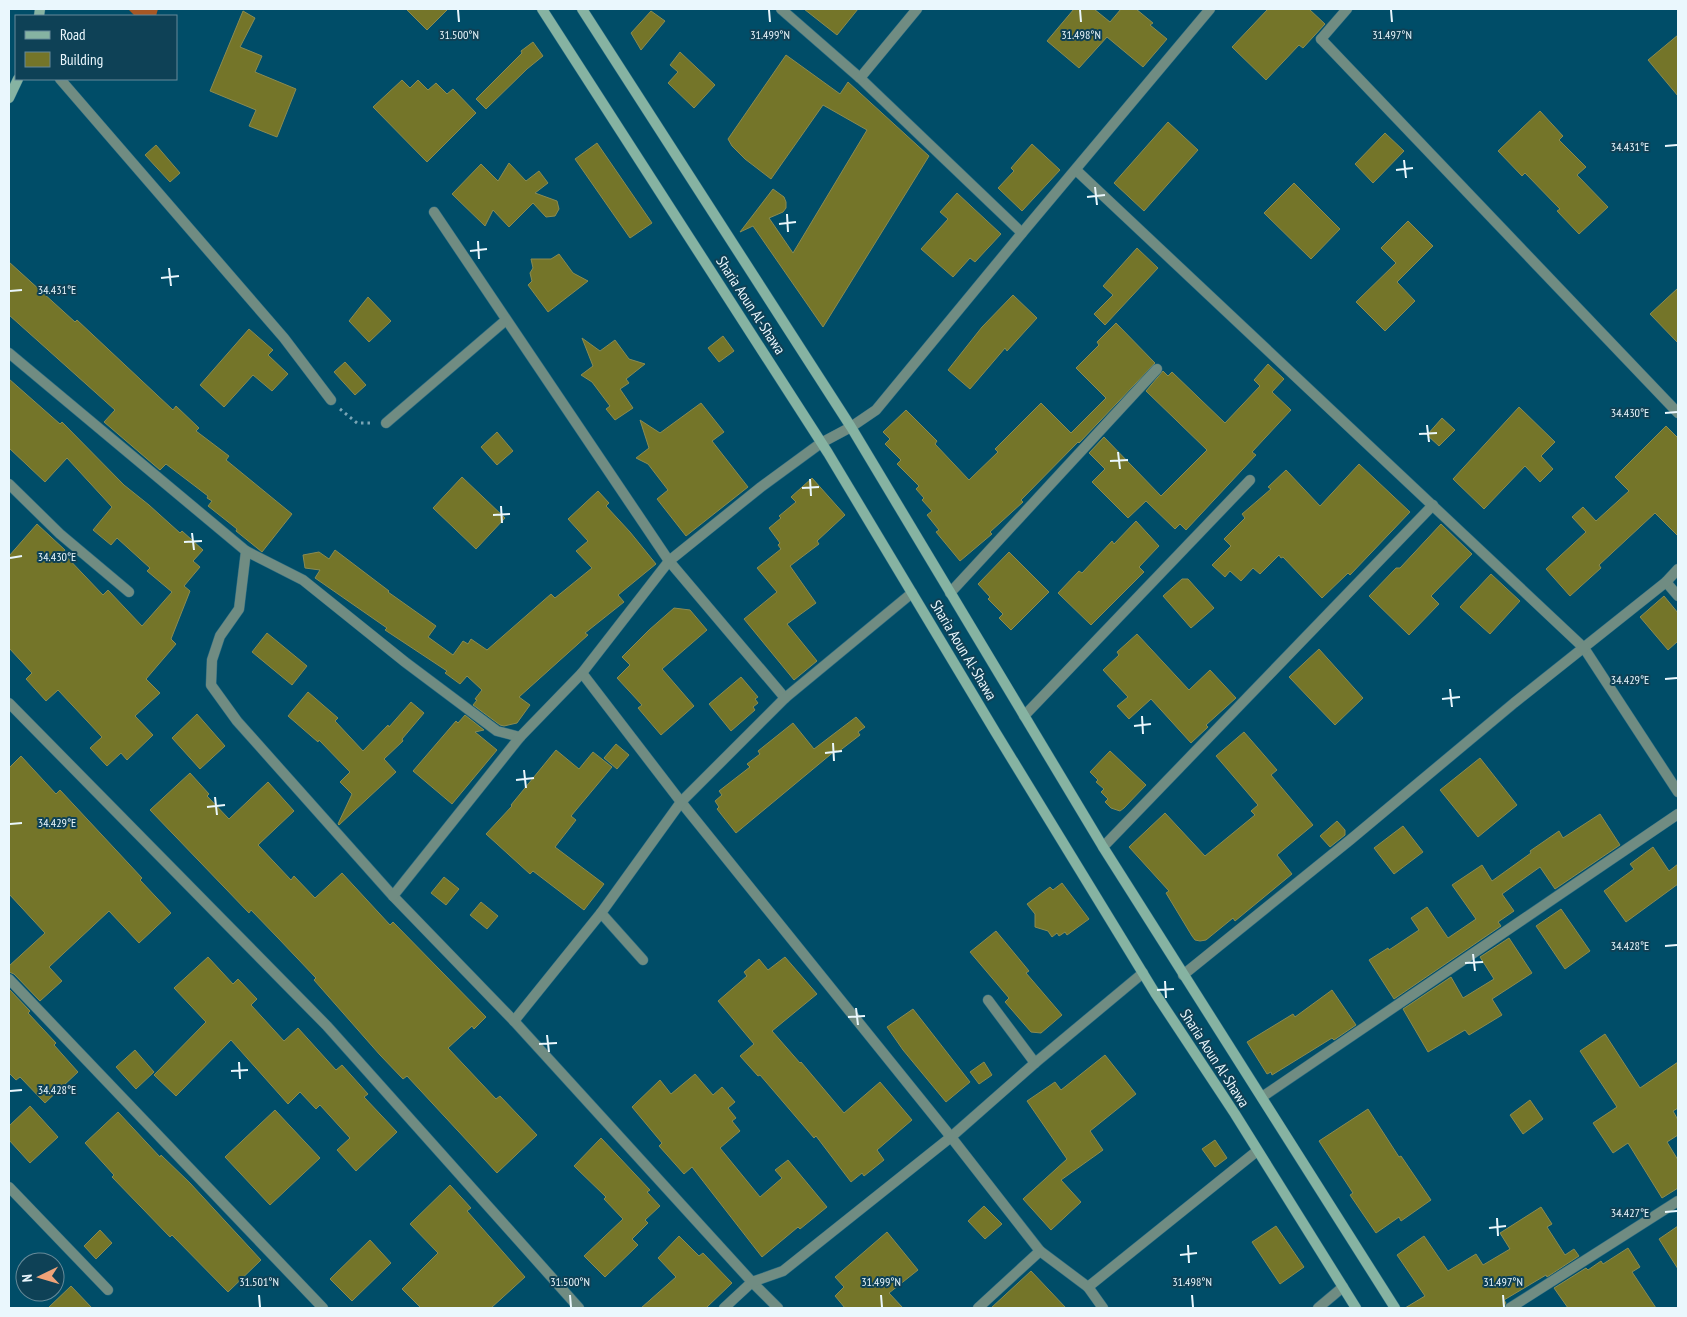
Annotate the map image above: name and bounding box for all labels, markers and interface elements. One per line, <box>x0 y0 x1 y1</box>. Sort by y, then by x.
legend <box>15 15 178 80</box>
text: Road <box>60 25 86 44</box>
text: 31.500°N <box>439 27 479 42</box>
text: 31.499°N <box>750 27 790 42</box>
text: 31.498°N <box>1061 27 1101 42</box>
text: 31.497°N <box>1372 27 1412 42</box>
text: Building <box>60 50 103 69</box>
text: 34.431°E <box>1611 139 1649 154</box>
street label: Sharia Aoun Al-Shawa <box>712 252 790 358</box>
text: 34.431°E <box>38 282 76 297</box>
text: 34.430°E <box>1611 405 1649 420</box>
text: 34.430°E <box>38 549 76 564</box>
street label: Sharia Aoun Al-Shawa <box>927 597 1001 703</box>
text: 34.429°E <box>1611 672 1649 687</box>
text: 34.429°E <box>38 815 76 830</box>
text: 34.428°E <box>1611 938 1649 953</box>
street label: Sharia Aoun Al-Shawa <box>1176 1005 1254 1111</box>
text: 34.428°E <box>38 1082 76 1097</box>
text: 34.427°E <box>1611 1205 1649 1220</box>
north arrow <box>15 1252 65 1302</box>
text: N <box>18 1274 36 1283</box>
text: 31.501°N <box>239 1274 279 1289</box>
text: 31.500°N <box>550 1274 590 1289</box>
text: 31.499°N <box>861 1274 901 1289</box>
text: 31.498°N <box>1172 1274 1212 1289</box>
text: 31.497°N <box>1483 1274 1523 1289</box>

